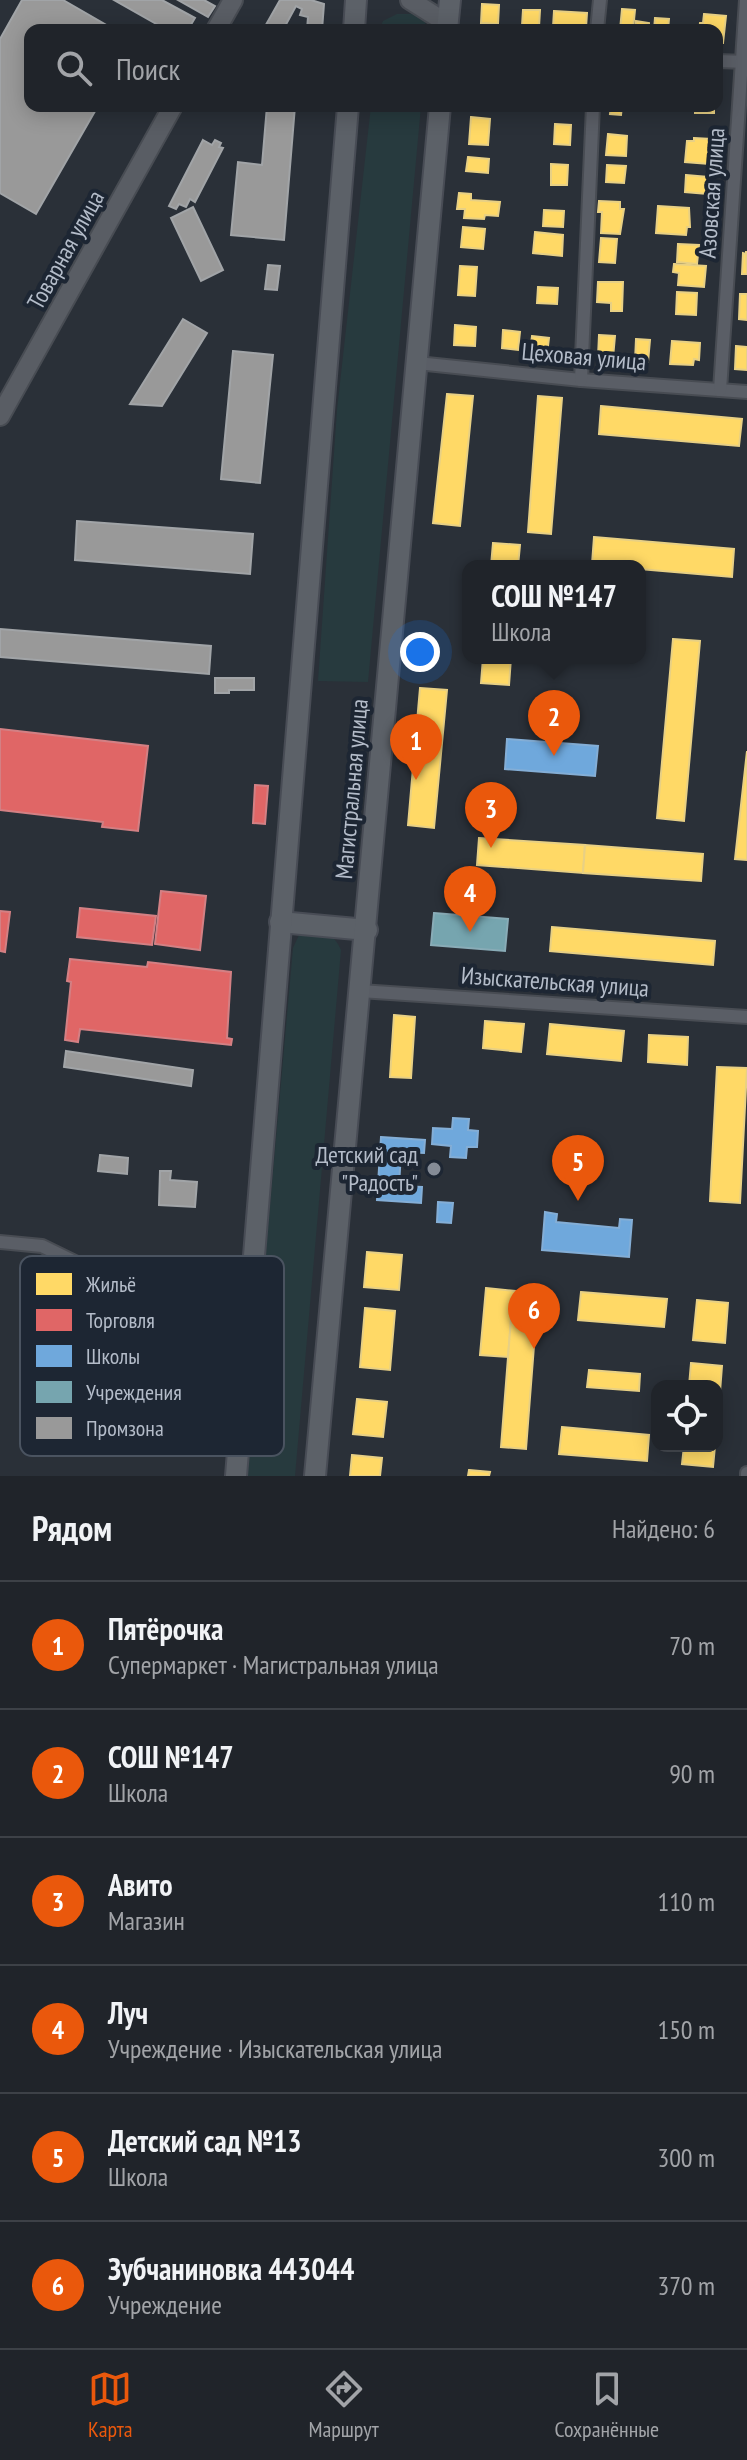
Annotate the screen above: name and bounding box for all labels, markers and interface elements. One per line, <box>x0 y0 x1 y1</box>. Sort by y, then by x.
search box <box>24 24 723 112</box>
icon: search <box>52 46 96 90</box>
text: Поиск <box>116 49 180 88</box>
street label: Азовская улица <box>691 127 732 259</box>
street label: Товарная улица <box>20 185 111 315</box>
street label: Цеховая улица <box>520 336 648 377</box>
popup <box>462 560 646 664</box>
text: СОШ №147 <box>491 576 617 615</box>
text: Школа <box>491 615 551 648</box>
your location <box>400 632 440 672</box>
pin: 2 <box>528 690 580 756</box>
street label: Магистральная улица <box>328 698 375 880</box>
pin: 1 <box>390 714 442 780</box>
pin: 3 <box>465 782 517 848</box>
pin: 4 <box>444 866 496 932</box>
street label: Изыскательская улица <box>460 959 650 1004</box>
pin: 5 <box>552 1135 604 1201</box>
place label: Детский сад "Радость" <box>315 1139 418 1198</box>
marker: Детский сад "Радость" <box>425 1160 443 1178</box>
legend <box>20 1256 284 1456</box>
text: Жильё <box>85 1270 136 1298</box>
pin: 6 <box>508 1283 560 1349</box>
text: Торговля <box>86 1306 155 1334</box>
text: Школы <box>86 1342 140 1370</box>
text: Учреждения <box>86 1378 182 1406</box>
map controls <box>651 1380 723 1452</box>
button: locate <box>651 1380 723 1452</box>
text: Промзона <box>86 1414 164 1442</box>
text: Рядом <box>32 1506 112 1550</box>
text: Найдено: 6 <box>612 1512 715 1545</box>
text: Пятёрочка <box>108 1609 223 1648</box>
text: 1 <box>52 1629 64 1662</box>
text: 70 m <box>669 1629 715 1662</box>
text: Супермаркет · Магистральная улица <box>108 1648 439 1681</box>
text: СОШ №147 <box>108 1737 234 1776</box>
text: 2 <box>52 1757 64 1790</box>
text: 90 m <box>669 1757 715 1790</box>
text: Школа <box>108 1776 168 1809</box>
text: Авито <box>108 1865 173 1904</box>
text: 3 <box>52 1885 64 1918</box>
text: 110 m <box>657 1885 715 1918</box>
text: Магазин <box>108 1904 185 1937</box>
text: Луч <box>108 1993 148 2032</box>
text: 4 <box>52 2013 64 2046</box>
text: 150 m <box>657 2013 715 2046</box>
text: Учреждение · Изыскательская улица <box>108 2032 442 2065</box>
text: Детский сад №13 <box>108 2121 302 2160</box>
text: 5 <box>52 2141 64 2174</box>
text: 300 m <box>657 2141 715 2174</box>
text: Школа <box>108 2160 168 2193</box>
text: Зубчаниновка 443044 <box>108 2249 354 2288</box>
text: 6 <box>52 2269 64 2302</box>
text: 370 m <box>657 2269 715 2302</box>
text: Учреждение <box>108 2288 222 2321</box>
tab: Карта <box>88 2367 133 2443</box>
tab: Маршрут <box>308 2367 379 2443</box>
tab: Сохранённые <box>554 2367 659 2443</box>

